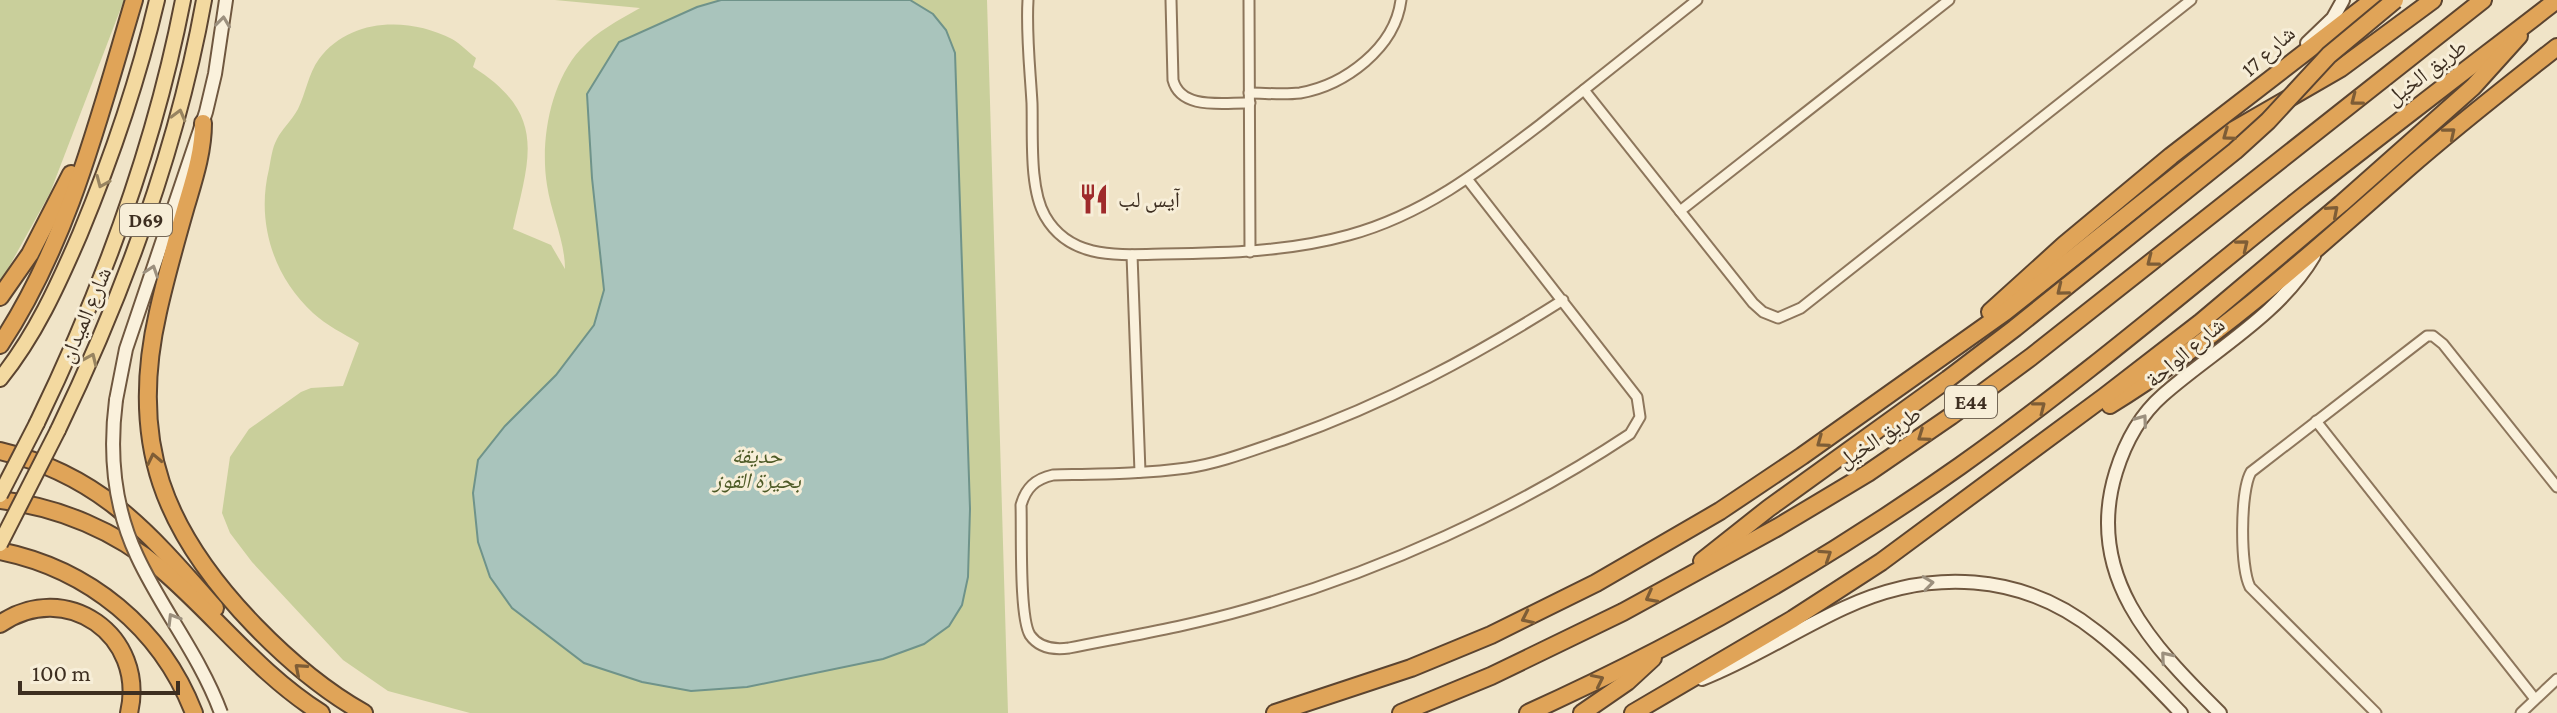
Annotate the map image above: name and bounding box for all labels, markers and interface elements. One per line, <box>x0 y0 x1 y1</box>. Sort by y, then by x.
one-way arrow <box>215 15 232 28</box>
street label: 17 شارع <box>2236 20 2301 82</box>
street label: طريق الخيل <box>2381 34 2472 111</box>
one-way arrow <box>2350 91 2365 105</box>
one-way arrow <box>169 108 186 122</box>
one-way arrow <box>2223 125 2237 140</box>
one-way arrow <box>2441 128 2455 143</box>
one-way arrow <box>95 173 111 188</box>
restaurant icon: آيس لب <box>1077 182 1111 216</box>
place label: آيس لب <box>1118 187 1180 213</box>
road number: D69 <box>120 204 172 236</box>
one-way arrow <box>2323 206 2338 221</box>
one-way arrow <box>2234 240 2248 255</box>
one-way arrow <box>2146 252 2161 266</box>
street label: شارع الميدان <box>54 263 117 367</box>
one-way arrow <box>143 265 159 279</box>
one-way arrow <box>2057 280 2071 295</box>
street label: شارع الواحة <box>2140 312 2230 393</box>
one-way arrow <box>81 353 97 367</box>
road number: E44 <box>1945 386 1997 418</box>
street label: طريق الخيل <box>1832 401 1926 474</box>
one-way arrow <box>2031 402 2045 416</box>
one-way arrow <box>2132 414 2147 428</box>
one-way arrow <box>1917 426 1931 441</box>
one-way arrow <box>1816 432 1831 446</box>
park label: حديقة بحيرة القوز <box>711 443 802 493</box>
one-way arrow <box>146 453 163 467</box>
one-way arrow <box>1818 550 1832 565</box>
one-way arrow <box>1921 575 1934 592</box>
one-way arrow <box>1645 587 1659 602</box>
one-way arrow <box>1521 608 1535 624</box>
one-way arrow <box>167 613 183 628</box>
scale bar <box>20 645 178 695</box>
one-way arrow <box>2161 651 2175 666</box>
text: 100 m <box>32 659 91 686</box>
one-way arrow <box>295 664 310 679</box>
one-way arrow <box>1590 674 1605 690</box>

